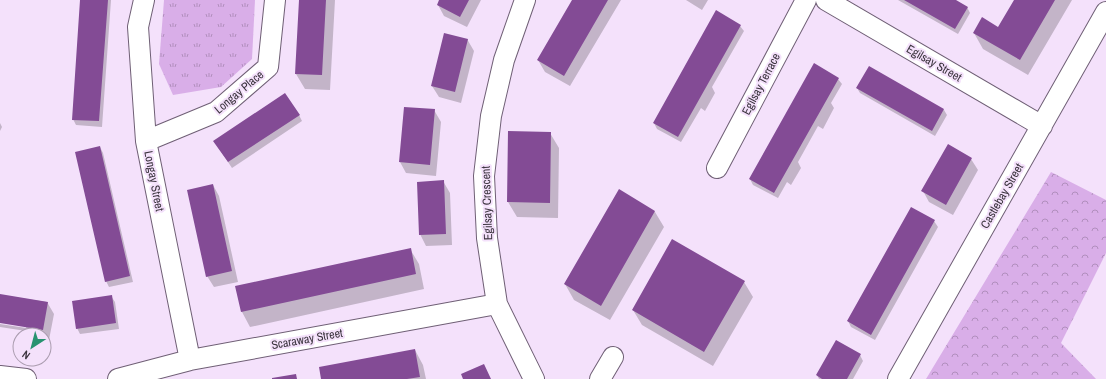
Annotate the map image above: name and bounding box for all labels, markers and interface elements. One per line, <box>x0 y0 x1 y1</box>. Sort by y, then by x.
street label: Egilsay Street <box>903 41 965 85</box>
street label: Egilsay Terrace <box>738 50 784 118</box>
street label: Longay Place <box>211 67 267 117</box>
street label: Longay Street <box>140 149 168 213</box>
street label: Castlebay Street <box>977 160 1027 232</box>
street label: Egilsay Crescent <box>478 165 496 240</box>
street label: Scaraway Street <box>270 325 344 353</box>
north arrow <box>12 327 52 367</box>
text: N <box>19 348 33 363</box>

